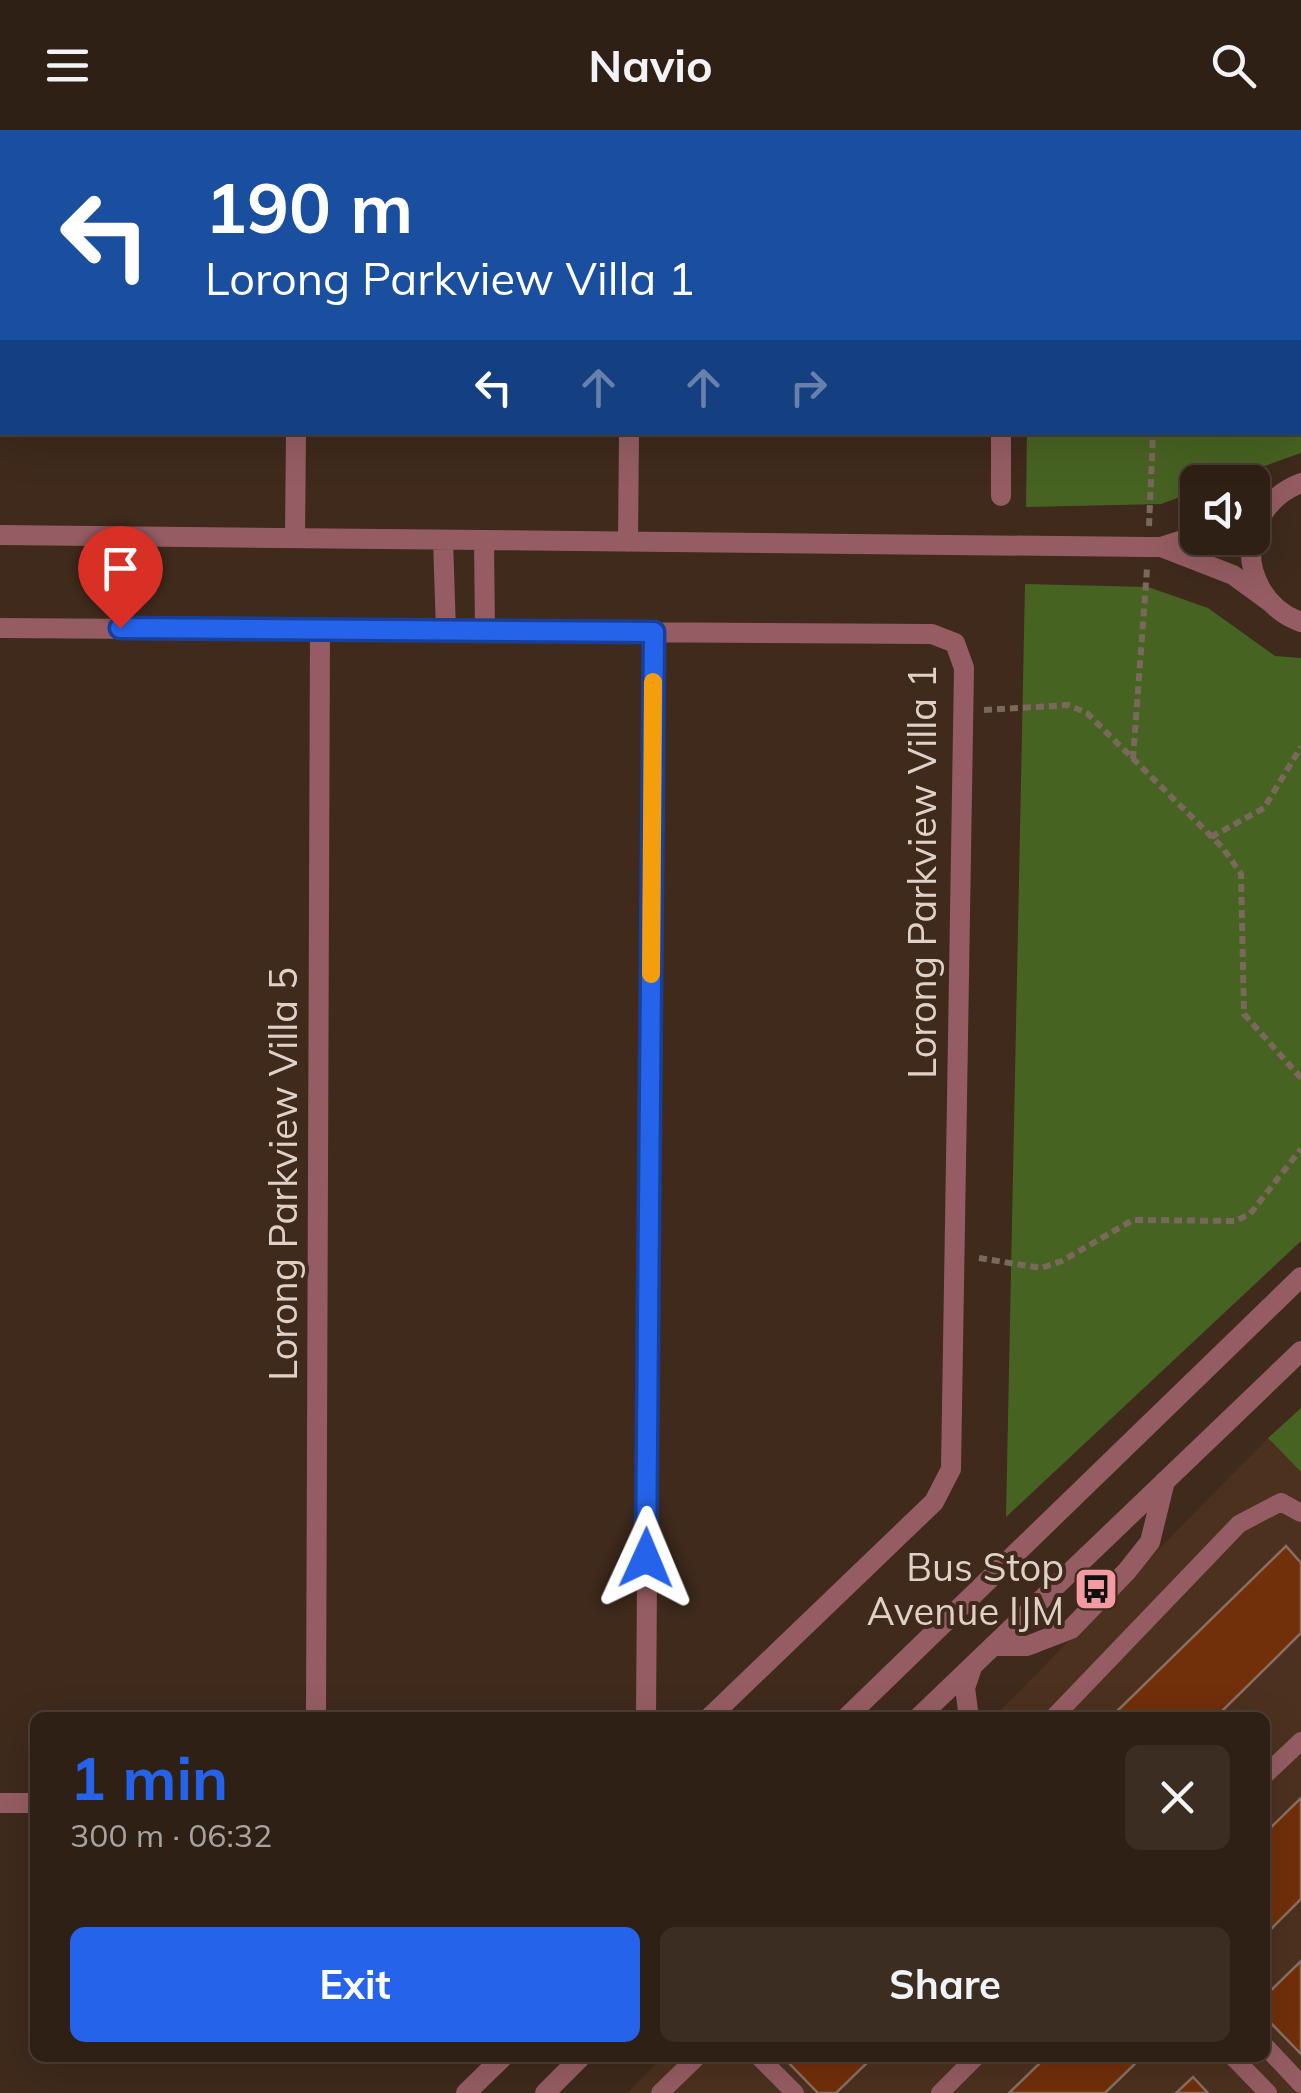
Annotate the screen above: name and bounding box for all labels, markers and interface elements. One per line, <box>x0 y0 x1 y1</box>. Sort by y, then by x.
text: Navio <box>588 37 713 93</box>
icon: menu <box>40 38 95 93</box>
icon: search <box>1206 38 1261 93</box>
text: 190 m <box>205 163 413 251</box>
icon: left <box>40 170 170 300</box>
text: Lorong Parkview Villa 1 <box>205 250 695 306</box>
icon: left <box>466 360 521 415</box>
icon: ahead <box>571 360 626 415</box>
icon: ahead <box>676 360 731 415</box>
icon: right <box>781 360 836 415</box>
map controls <box>1180 465 1270 555</box>
button: sound <box>1180 465 1270 555</box>
pin <box>78 526 163 629</box>
icon: arrive <box>93 541 148 596</box>
street label: Lorong Parkview Villa 1 <box>898 665 946 1079</box>
street label: Lorong Parkview Villa 5 <box>259 967 307 1381</box>
position arrow <box>594 1506 698 1610</box>
place label: Bus Stop Avenue IJM <box>867 1543 1064 1635</box>
bus stop icon: Bus Stop Avenue IJM <box>1073 1566 1119 1612</box>
text: 1 min <box>70 1740 228 1815</box>
button: close <box>1125 1745 1230 1850</box>
text: 300 m · 06:32 <box>70 1815 272 1855</box>
button: Exit <box>70 1927 640 2042</box>
button: Share <box>660 1927 1230 2042</box>

